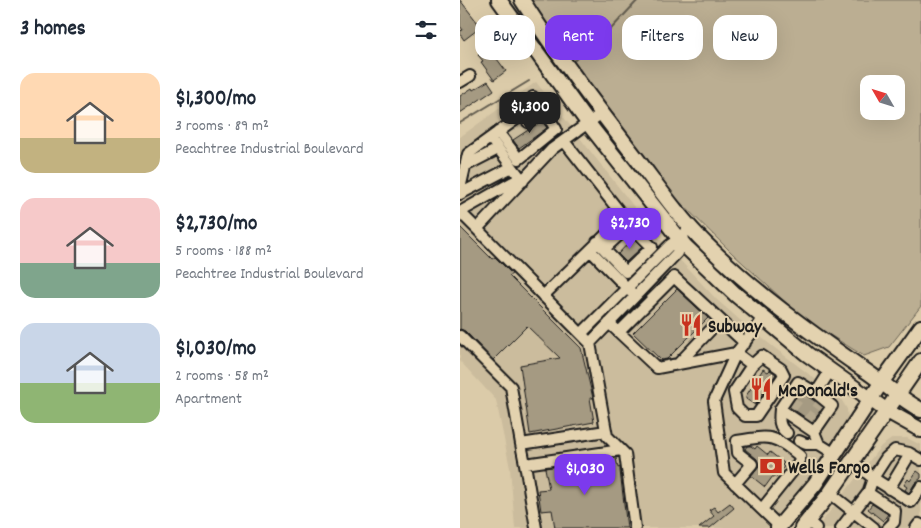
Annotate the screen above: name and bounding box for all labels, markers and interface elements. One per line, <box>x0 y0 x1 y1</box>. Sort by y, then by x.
text: 3 homes <box>20 15 86 45</box>
chip: Buy <box>475 15 535 60</box>
chip: Rent <box>545 15 612 60</box>
chip: Filters <box>622 15 703 60</box>
chip: New <box>713 15 777 60</box>
icon: filters <box>412 16 440 44</box>
north arrow <box>860 75 905 120</box>
map controls <box>860 75 905 120</box>
text: $1,300/mo <box>175 85 256 115</box>
pin: $1,300 <box>489 92 571 134</box>
icon: home <box>60 93 120 153</box>
text: $1,300 <box>510 96 550 119</box>
text: 3 rooms · 89 m² <box>175 115 269 138</box>
text: Peachtree Industrial Boulevard <box>175 138 363 161</box>
pin: $2,730 <box>589 208 671 250</box>
text: $2,730/mo <box>175 210 257 240</box>
text: $2,730 <box>610 212 650 235</box>
icon: home <box>60 218 120 278</box>
text: 5 rooms · 188 m² <box>175 240 272 263</box>
text: Peachtree Industrial Boulevard <box>175 263 363 286</box>
restaurant icon: Subway <box>678 312 704 338</box>
place label: Subway <box>708 315 763 342</box>
text: $1,030/mo <box>175 335 256 365</box>
icon: home <box>60 343 120 403</box>
text: 2 rooms · 58 m² <box>175 365 269 388</box>
restaurant icon: McDonald's <box>748 376 774 402</box>
place label: McDonald's <box>778 379 858 406</box>
text: Apartment <box>175 388 242 411</box>
bank icon: Wells Fargo <box>758 453 784 479</box>
pin: $1,030 <box>544 454 626 496</box>
place label: Wells Fargo <box>788 456 870 483</box>
text: $1,030 <box>565 458 605 481</box>

